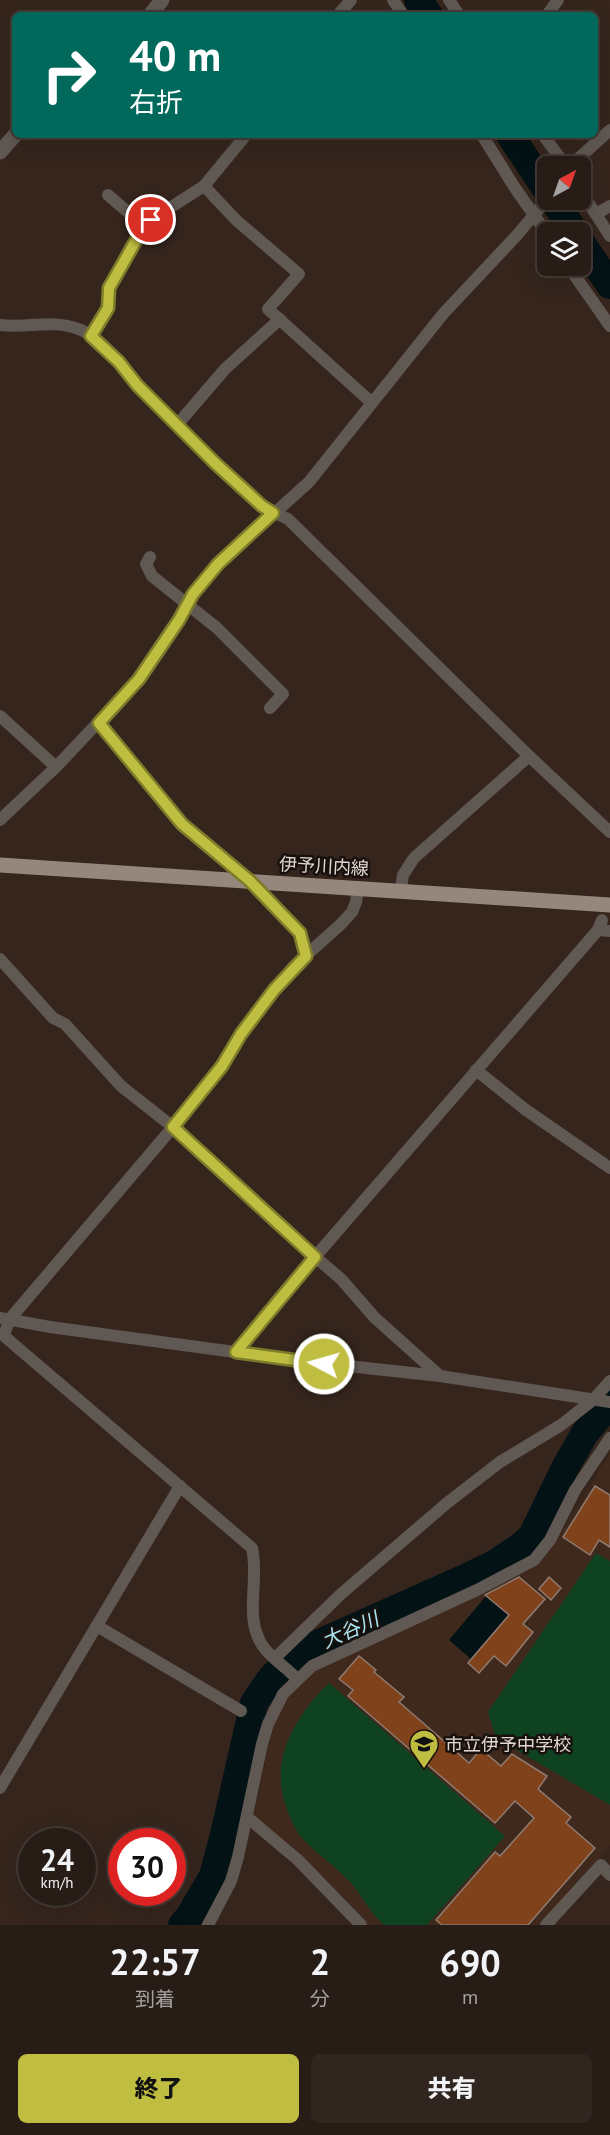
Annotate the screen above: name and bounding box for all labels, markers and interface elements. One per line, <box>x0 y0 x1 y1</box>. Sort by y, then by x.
text: 40 m <box>129 28 221 83</box>
icon: right <box>30 36 108 114</box>
text: 右折 <box>129 85 183 119</box>
north arrow <box>537 156 591 210</box>
map controls <box>537 156 591 276</box>
pin <box>125 194 176 245</box>
icon: arrive <box>134 203 167 236</box>
button: layers <box>537 222 591 276</box>
street label: 伊予川内線 <box>278 852 370 880</box>
position arrow <box>292 1332 356 1396</box>
water label: 大谷川 <box>317 1605 385 1654</box>
school or university icon: 市立伊予中学校 <box>408 1728 440 1770</box>
place label: 市立伊予中学校 <box>445 1733 571 1756</box>
speed limit sign: 30 <box>108 1828 186 1906</box>
text: 24 <box>40 1840 74 1879</box>
text: km/h <box>41 1873 73 1892</box>
text: 22:57 <box>109 1938 201 1985</box>
text: 2 <box>310 1938 330 1985</box>
text: 690 <box>439 1939 501 1986</box>
text: m <box>462 1984 478 2010</box>
text: 到着 <box>135 1986 175 2012</box>
text: 分 <box>310 1986 330 2012</box>
button: 終了 <box>18 2054 299 2123</box>
button: 共有 <box>311 2054 592 2123</box>

